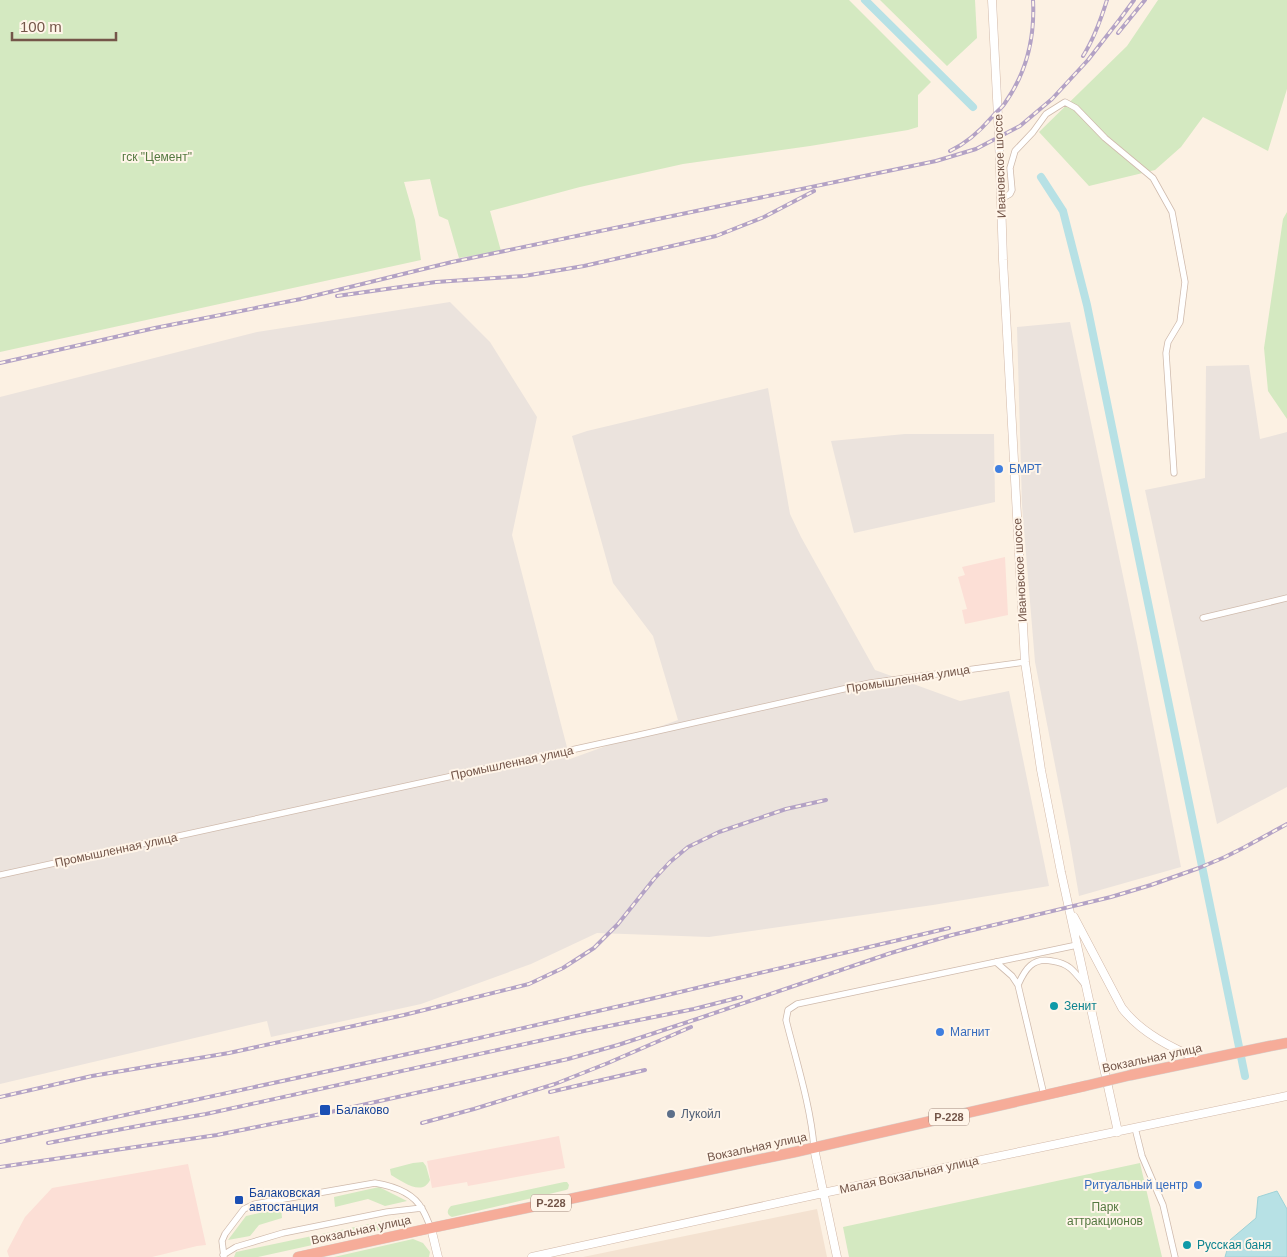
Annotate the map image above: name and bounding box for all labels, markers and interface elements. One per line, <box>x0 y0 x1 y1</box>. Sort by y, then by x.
scale bar <box>12 10 116 42</box>
text: 100 m <box>20 18 62 35</box>
street label: Ивановское шоссе <box>991 113 1009 218</box>
park label: гск "Цемент" <box>122 150 192 164</box>
place label: БМРТ <box>1009 462 1042 476</box>
marker: БМРТ <box>993 463 1005 475</box>
street label: Ивановское шоссе <box>1010 517 1030 622</box>
street label: Промышленная улица <box>845 662 971 696</box>
street label: Промышленная улица <box>449 743 575 783</box>
street label: Промышленная улица <box>53 830 179 870</box>
place label: Зенит <box>1064 999 1097 1013</box>
marker: Зенит <box>1048 1000 1060 1012</box>
place label: Магнит <box>950 1025 991 1039</box>
marker: Магнит <box>934 1026 946 1038</box>
street label: Вокзальная улица <box>1101 1041 1203 1075</box>
marker: Балаково <box>318 1103 332 1117</box>
place label: Балаково <box>336 1103 390 1117</box>
place label: Лукойл <box>681 1107 721 1121</box>
marker: Лукойл <box>665 1108 677 1120</box>
road number: Р-228 <box>929 1108 969 1126</box>
street label: Вокзальная улица <box>706 1130 808 1164</box>
street label: Малая Вокзальная улица <box>838 1153 980 1197</box>
place label: Ритуальный центр <box>1084 1178 1188 1192</box>
marker: Ритуальный центр <box>1192 1179 1204 1191</box>
place label: Балаковская автостанция <box>249 1186 320 1214</box>
marker: Балаковская автостанция <box>233 1194 245 1206</box>
road number: Р-228 <box>531 1194 571 1212</box>
park label: Парк аттракционов <box>1067 1200 1143 1228</box>
street label: Вокзальная улица <box>310 1213 412 1247</box>
place label: Русская баня <box>1197 1238 1271 1252</box>
marker: Русская баня <box>1181 1239 1193 1251</box>

